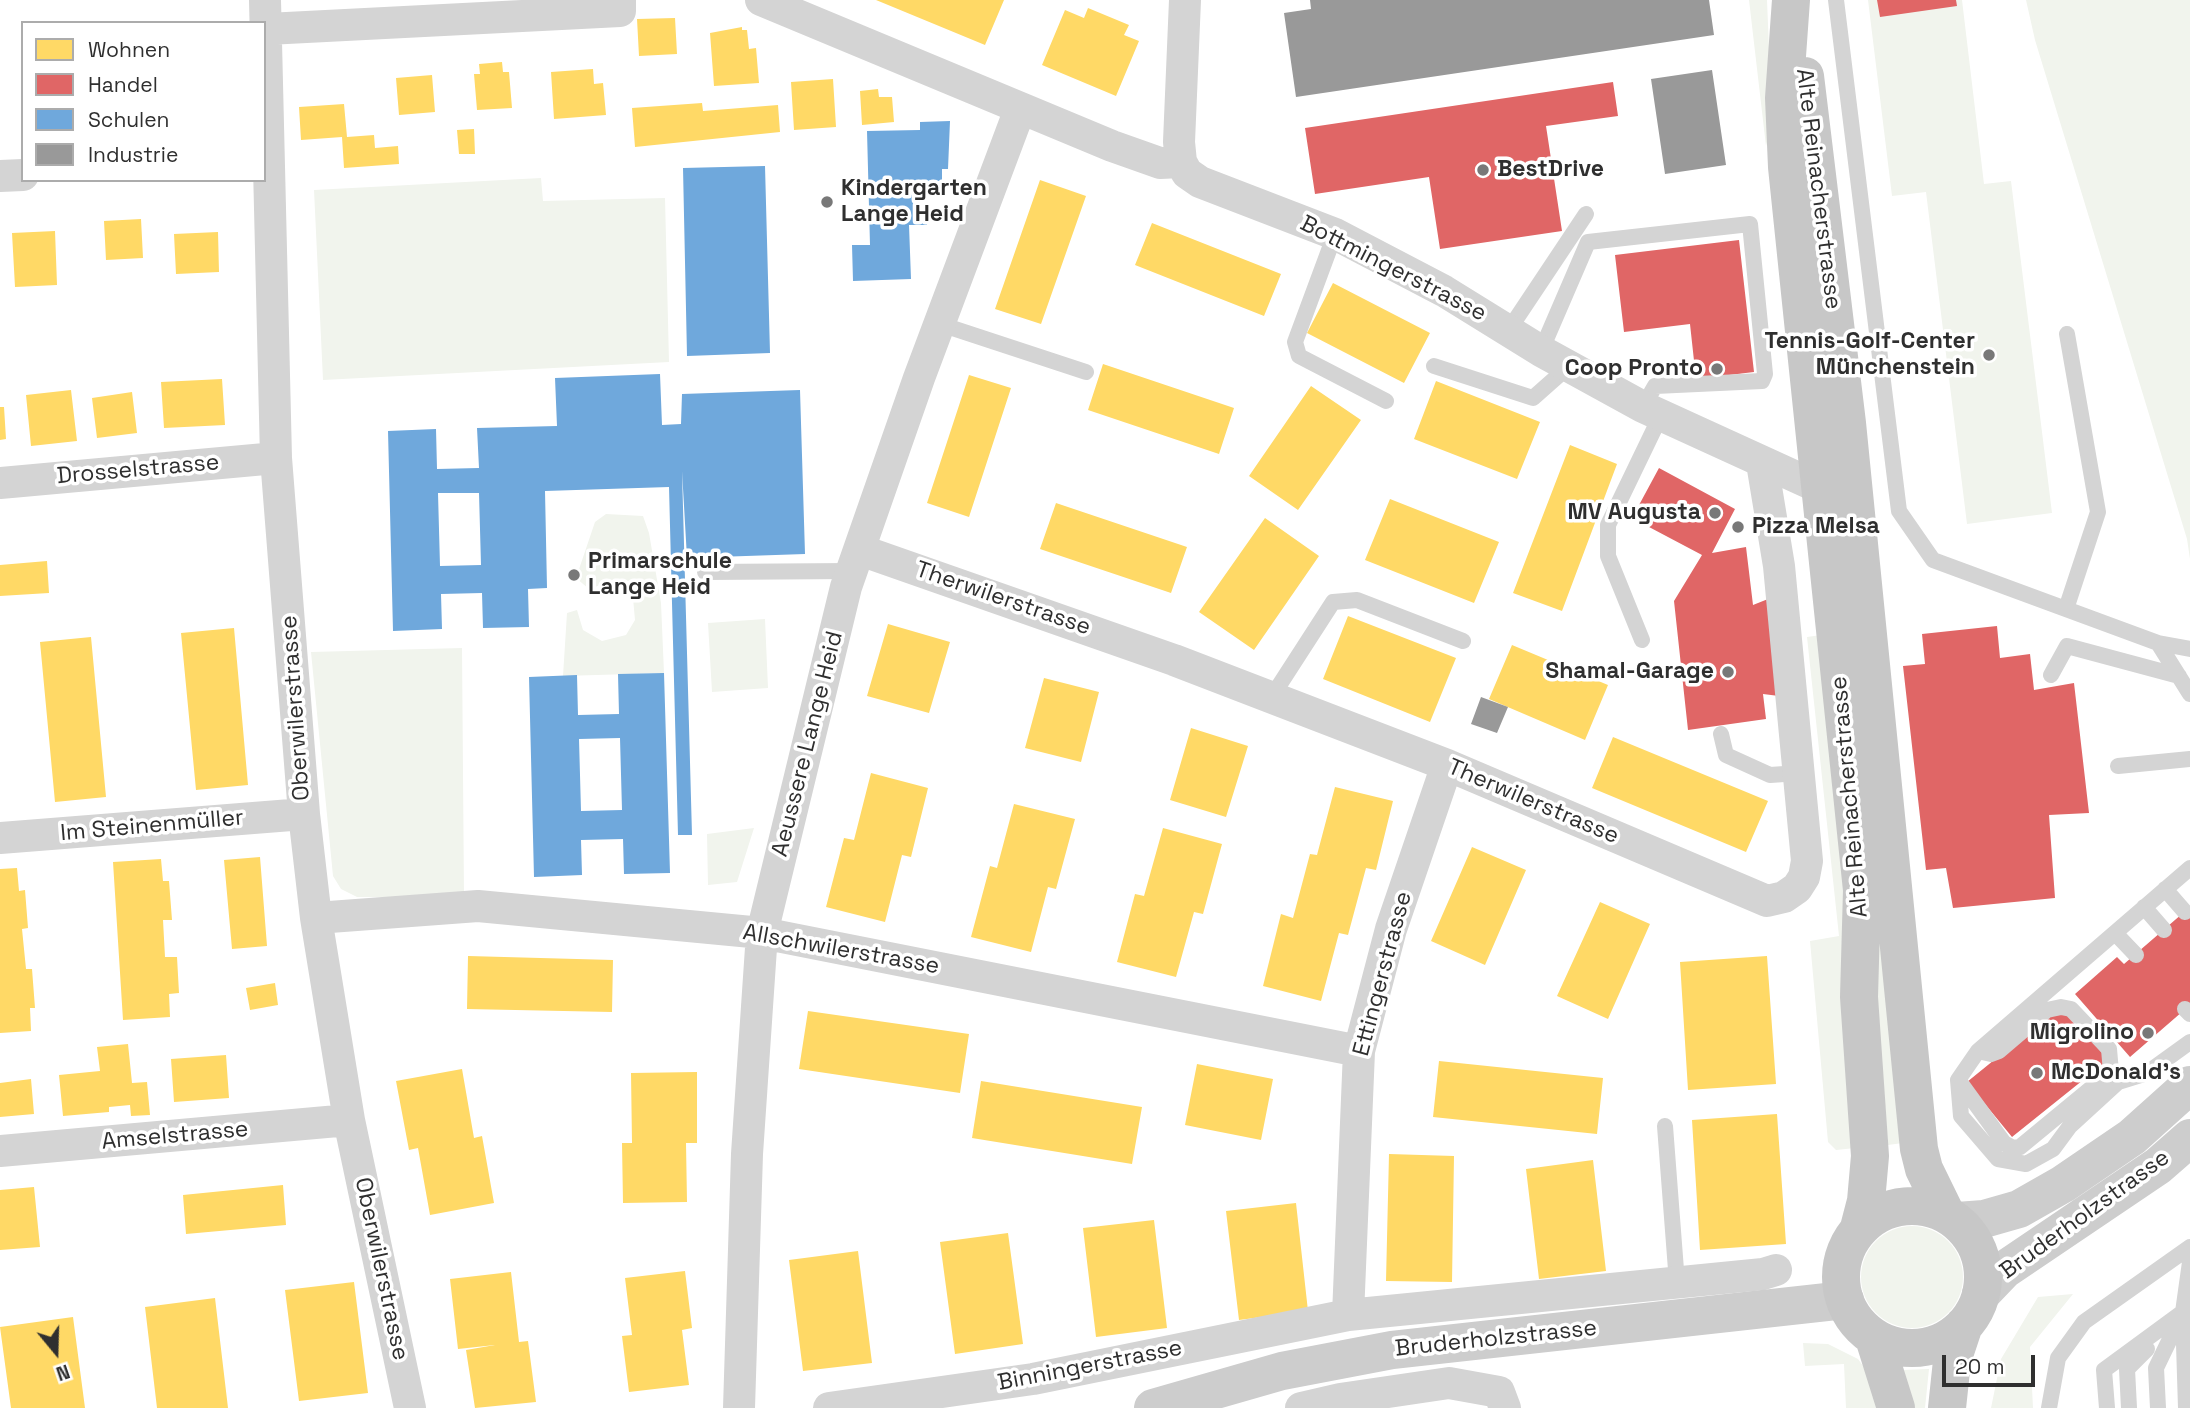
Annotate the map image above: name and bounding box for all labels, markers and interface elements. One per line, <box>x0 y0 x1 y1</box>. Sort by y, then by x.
legend <box>21 21 266 182</box>
text: Wohnen <box>88 36 170 63</box>
street label: Alte Reinacherstrasse <box>1790 67 1846 311</box>
text: Handel <box>88 71 158 98</box>
text: Schulen <box>88 106 169 133</box>
text: Industrie <box>88 141 178 168</box>
place label: BestDrive <box>1497 156 1604 184</box>
marker: BestDrive <box>1475 162 1491 178</box>
place label: Kindergarten Lange Heid <box>841 175 987 229</box>
marker: Kindergarten Lange Heid <box>819 194 835 210</box>
street label: Bottmingerstrasse <box>1295 210 1491 328</box>
place label: Tennis-Golf-Center Münchenstein <box>1764 328 1975 382</box>
marker: Tennis-Golf-Center Münchenstein <box>1981 347 1997 363</box>
place label: Coop Pronto <box>1565 355 1703 383</box>
marker: Coop Pronto <box>1709 361 1725 377</box>
street label: Drosselstrasse <box>56 449 220 491</box>
place label: MV Augusta <box>1567 499 1701 527</box>
marker: MV Augusta <box>1707 505 1723 521</box>
place label: Pizza Melsa <box>1752 513 1880 541</box>
marker: Pizza Melsa <box>1730 519 1746 535</box>
place label: Primarschule Lange Heid <box>588 548 732 602</box>
street label: Therwilerstrasse <box>912 556 1094 642</box>
marker: Primarschule Lange Heid <box>566 567 582 583</box>
street label: Oberwilerstrasse <box>276 614 316 802</box>
street label: Aeussere Lange Heid <box>767 629 849 859</box>
place label: Shamal-Garage <box>1545 658 1714 686</box>
marker: Shamal-Garage <box>1720 664 1736 680</box>
street label: Alte Reinacherstrasse <box>1826 675 1874 919</box>
street label: Therwilerstrasse <box>1443 753 1623 851</box>
street label: Im Steinenmüller <box>59 804 245 848</box>
street label: Ettingerstrasse <box>1348 889 1418 1059</box>
street label: Allschwilerstrasse <box>741 919 941 981</box>
place label: Migrolino <box>2030 1019 2134 1047</box>
marker: Migrolino <box>2140 1025 2156 1041</box>
place label: McDonald's <box>2051 1059 2181 1087</box>
marker: McDonald's <box>2029 1065 2045 1081</box>
street label: Amselstrasse <box>100 1116 250 1156</box>
street label: Bruderholzstrasse <box>1995 1144 2175 1286</box>
street label: Oberwilerstrasse <box>348 1175 414 1363</box>
street label: Bruderholzstrasse <box>1394 1315 1598 1363</box>
north arrow <box>21 1317 91 1387</box>
street label: Binningerstrasse <box>995 1335 1185 1397</box>
scale bar <box>1945 1342 2038 1386</box>
text: 20 m <box>1955 1353 2005 1380</box>
text: N <box>53 1358 73 1386</box>

